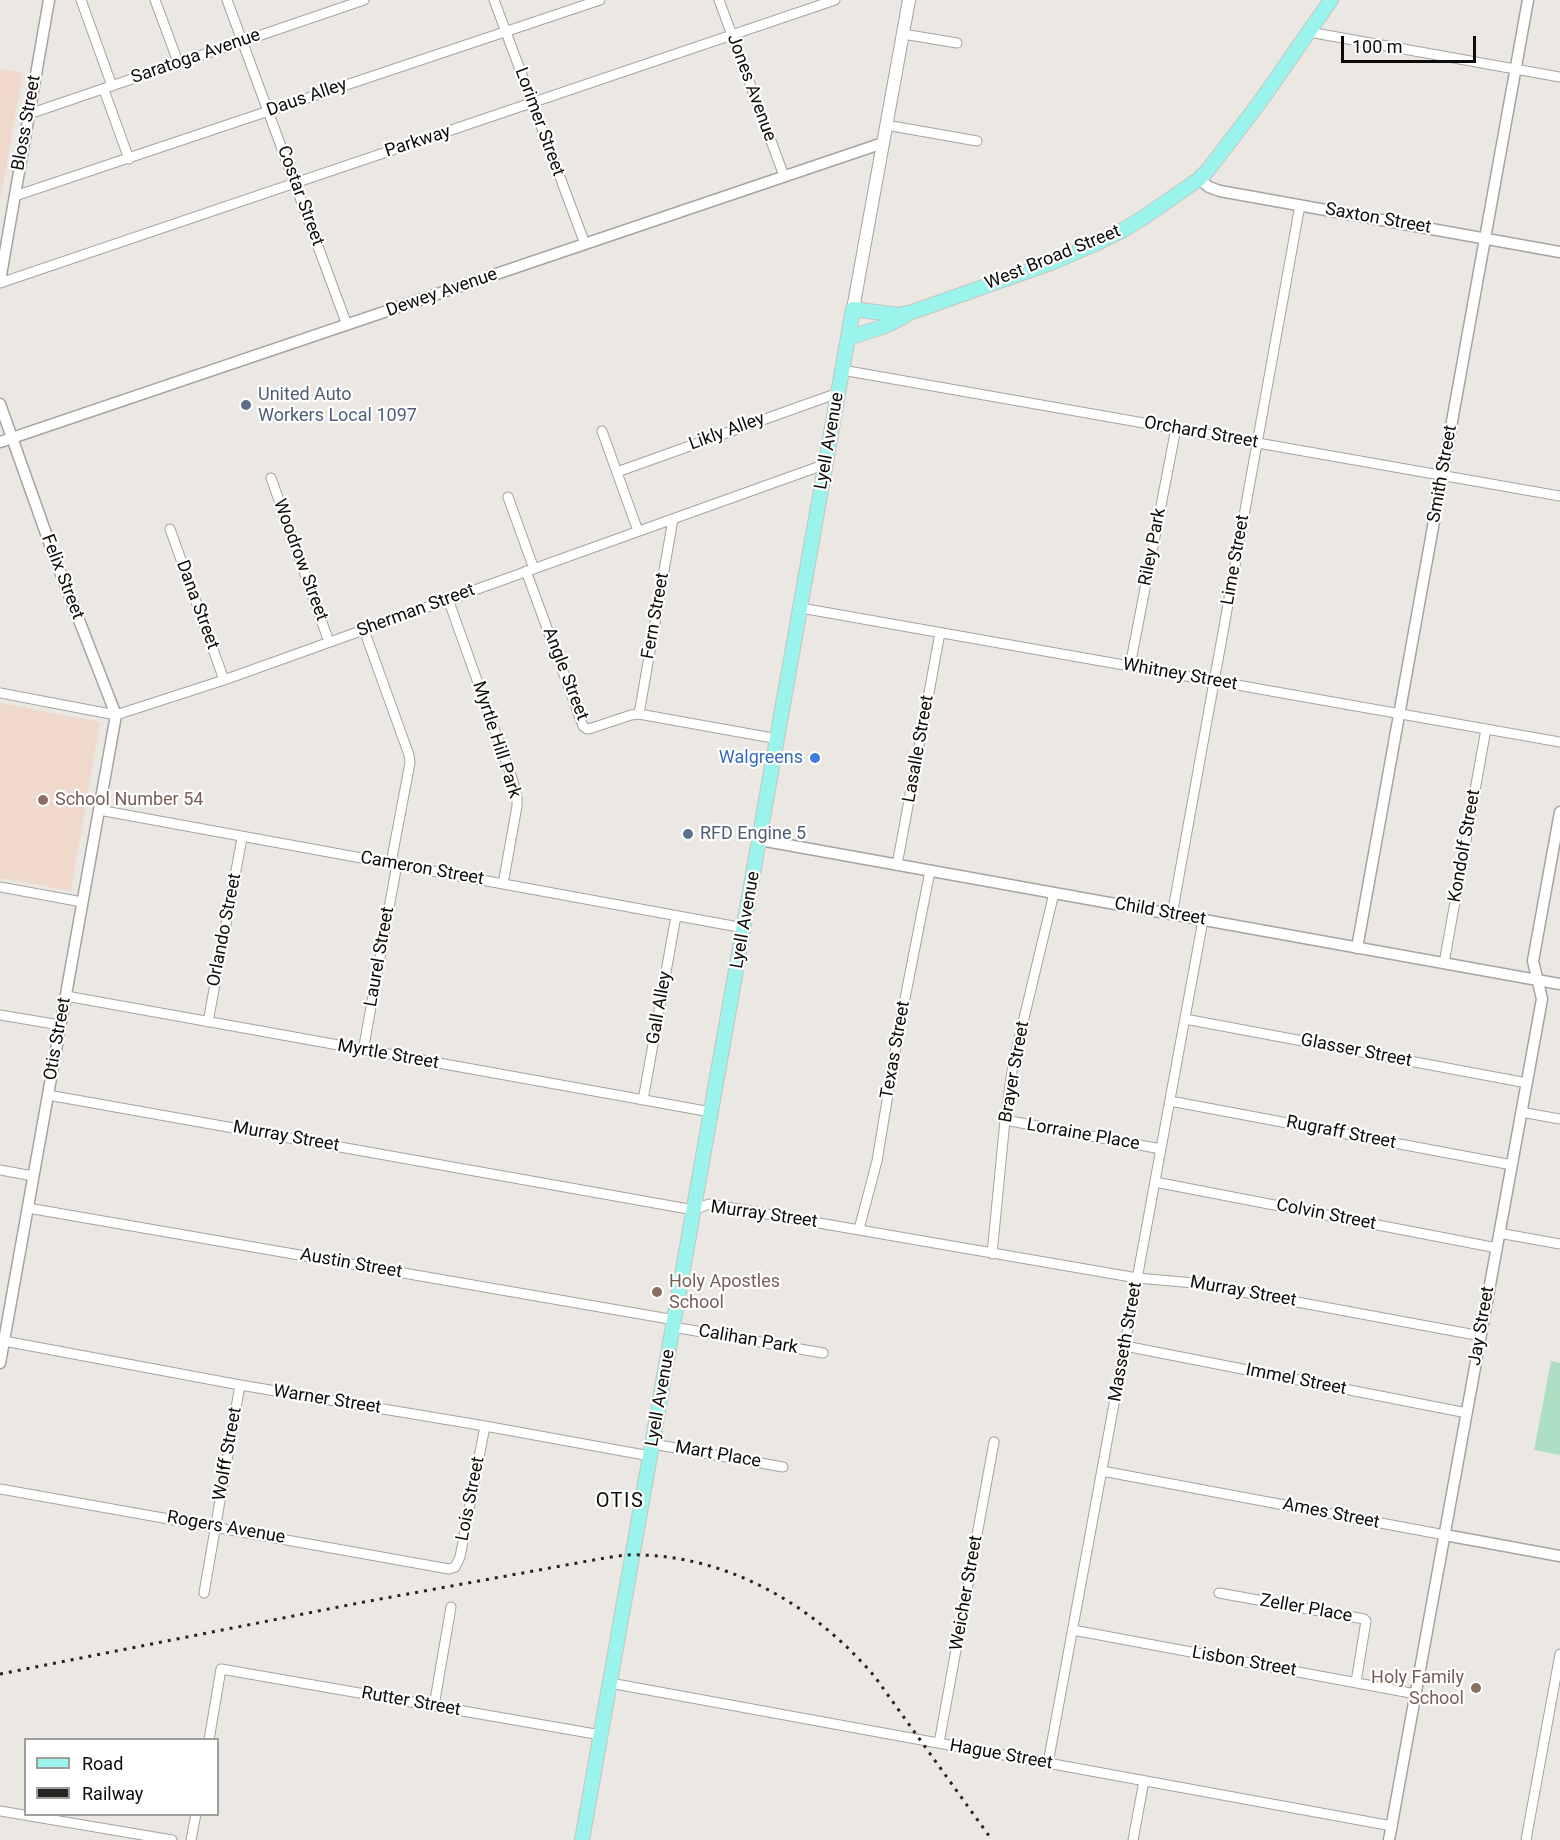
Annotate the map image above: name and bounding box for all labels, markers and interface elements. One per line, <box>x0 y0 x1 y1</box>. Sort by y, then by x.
scale bar <box>1344 24 1479 62</box>
street label: Saratoga Avenue <box>129 25 263 89</box>
street label: Jones Avenue <box>722 32 780 144</box>
text: 100 m <box>1352 36 1403 57</box>
street label: Lorimer Street <box>509 65 569 179</box>
street label: Bloss Street <box>8 74 46 172</box>
street label: Daus Alley <box>264 74 350 122</box>
street label: Parkway <box>382 121 454 163</box>
street label: Costar Street <box>272 143 328 249</box>
street label: Saxton Street <box>1323 199 1433 239</box>
street label: West Broad Street <box>982 221 1124 295</box>
street label: Dewey Avenue <box>384 264 500 322</box>
place label: United Auto Workers Local 1097 <box>258 384 417 426</box>
street label: Lyell Avenue <box>811 391 849 491</box>
marker: United Auto Workers Local 1097 <box>239 398 253 412</box>
street label: Likly Alley <box>686 408 768 456</box>
street label: Orchard Street <box>1142 412 1260 454</box>
street label: Smith Street <box>1424 424 1462 524</box>
street label: Woodrow Street <box>268 496 332 624</box>
street label: Riley Park <box>1135 506 1171 588</box>
street label: Lime Street <box>1217 513 1255 607</box>
street label: Felix Street <box>36 532 88 622</box>
street label: Dana Street <box>171 557 223 653</box>
street label: Fern Street <box>638 571 674 661</box>
street label: Sherman Street <box>354 580 478 642</box>
street label: Angle Street <box>537 625 593 723</box>
street label: Whitney Street <box>1121 654 1239 696</box>
street label: Myrtle Hill Park <box>467 679 525 801</box>
street label: Lasalle Street <box>899 694 939 804</box>
place label: Walgreens <box>719 747 803 769</box>
marker: Walgreens <box>808 751 822 765</box>
street label: Kondolf Street <box>1444 788 1486 904</box>
place label: School Number 54 <box>55 789 203 811</box>
marker: School Number 54 <box>36 793 50 807</box>
place label: RFD Engine 5 <box>700 823 806 845</box>
marker: RFD Engine 5 <box>681 827 695 841</box>
street label: Cameron Street <box>359 848 485 890</box>
street label: Lyell Avenue <box>727 870 765 970</box>
street label: Orlando Street <box>203 872 247 988</box>
street label: Child Street <box>1113 893 1207 931</box>
street label: Laurel Street <box>361 905 399 1009</box>
street label: Gall Alley <box>643 970 677 1046</box>
street label: Otis Street <box>40 996 76 1082</box>
street label: Texas Street <box>877 999 915 1101</box>
street label: Brayer Street <box>995 1020 1035 1124</box>
street label: Glasser Street <box>1299 1030 1413 1072</box>
street label: Myrtle Street <box>336 1035 440 1075</box>
street label: Rugraff Street <box>1284 1112 1398 1154</box>
street label: Lorraine Place <box>1025 1114 1141 1156</box>
street label: Murray Street <box>231 1117 341 1157</box>
street label: Colvin Street <box>1274 1195 1378 1235</box>
street label: Murray Street <box>709 1197 819 1233</box>
street label: Austin Street <box>298 1244 404 1284</box>
place label: Holy Apostles School <box>669 1271 780 1314</box>
street label: Murray Street <box>1188 1272 1298 1312</box>
street label: Masseth Street <box>1105 1280 1147 1404</box>
marker: Holy Apostles School <box>650 1285 664 1299</box>
street label: Jay Street <box>1464 1285 1500 1367</box>
street label: Calihan Park <box>697 1321 799 1359</box>
street label: Lyell Avenue <box>642 1348 680 1448</box>
street label: Immel Street <box>1244 1360 1348 1400</box>
street label: Warner Street <box>271 1381 383 1419</box>
street label: Wolff Street <box>209 1405 247 1503</box>
street label: Mart Place <box>673 1437 763 1473</box>
street label: Lois Street <box>452 1455 490 1543</box>
district label: OTIS <box>596 1490 644 1514</box>
street label: Ames Street <box>1281 1494 1381 1534</box>
street label: Rogers Avenue <box>165 1507 287 1549</box>
street label: Weicher Street <box>946 1534 988 1652</box>
street label: Zeller Place <box>1258 1590 1354 1628</box>
street label: Lisbon Street <box>1190 1642 1298 1682</box>
place label: Holy Family School <box>1371 1667 1464 1710</box>
marker: Holy Family School <box>1469 1681 1483 1695</box>
street label: Rutter Street <box>360 1683 462 1721</box>
street label: Hague Street <box>948 1735 1054 1775</box>
legend <box>24 1738 219 1816</box>
text: Road <box>82 1753 123 1774</box>
text: Railway <box>82 1783 143 1804</box>

